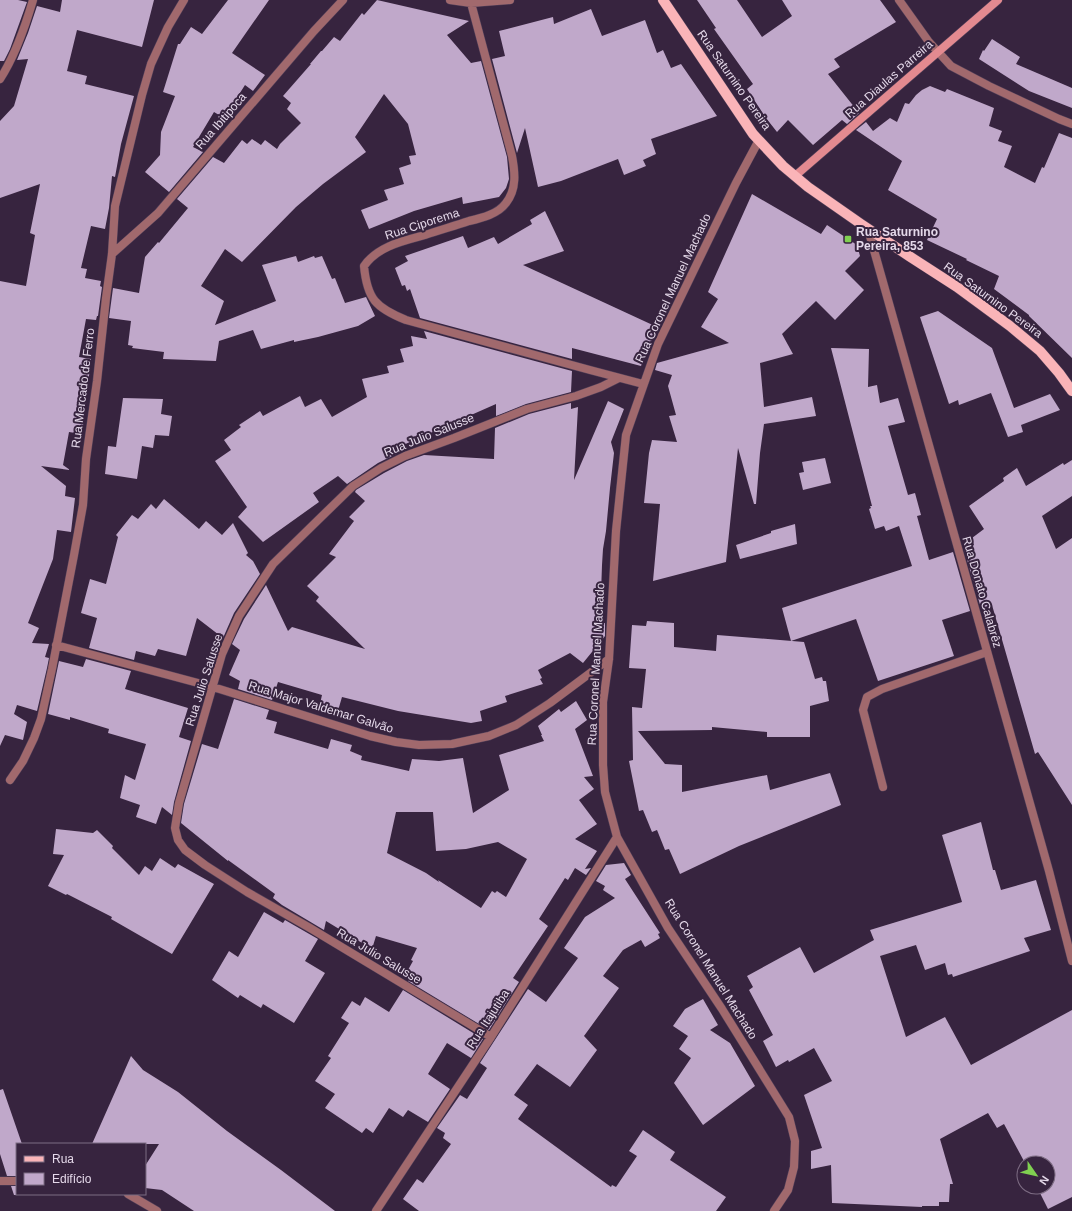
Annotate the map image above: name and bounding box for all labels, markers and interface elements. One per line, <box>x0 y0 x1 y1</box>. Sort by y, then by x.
street label: Rua Saturnino Pereira <box>694 27 774 133</box>
street label: Rua Diaulas Parreira <box>842 37 936 121</box>
street label: Rua Ibitipoca <box>193 90 249 152</box>
street label: Rua Ciporema <box>383 205 461 243</box>
street label: Rua Coronel Manuel Machado <box>632 211 714 365</box>
place label: Rua Saturnino Pereira, 853 <box>856 225 938 253</box>
marker: Rua Saturnino Pereira, 853 <box>843 234 853 244</box>
street label: Rua Saturnino Pereira <box>941 259 1045 341</box>
street label: Rua Mercado de Ferro <box>69 327 97 449</box>
street label: Rua Julio Salusse <box>382 410 476 459</box>
street label: Rua Donato Calabrêz <box>959 535 1005 649</box>
street label: Rua Coronel Manuel Machado <box>585 582 607 746</box>
street label: Rua Julio Salusse <box>183 632 226 728</box>
street label: Rua Major Valdemar Galvão <box>247 678 395 736</box>
street label: Rua Coronel Manuel Machado <box>662 896 760 1042</box>
street label: Rua Julio Salusse <box>334 925 424 987</box>
street label: Rua Itajutiba <box>464 987 512 1051</box>
legend <box>16 1143 146 1195</box>
text: Rua <box>52 1152 74 1166</box>
north arrow <box>1016 1155 1056 1195</box>
text: Edifício <box>52 1172 92 1186</box>
text: N <box>1037 1174 1051 1187</box>

